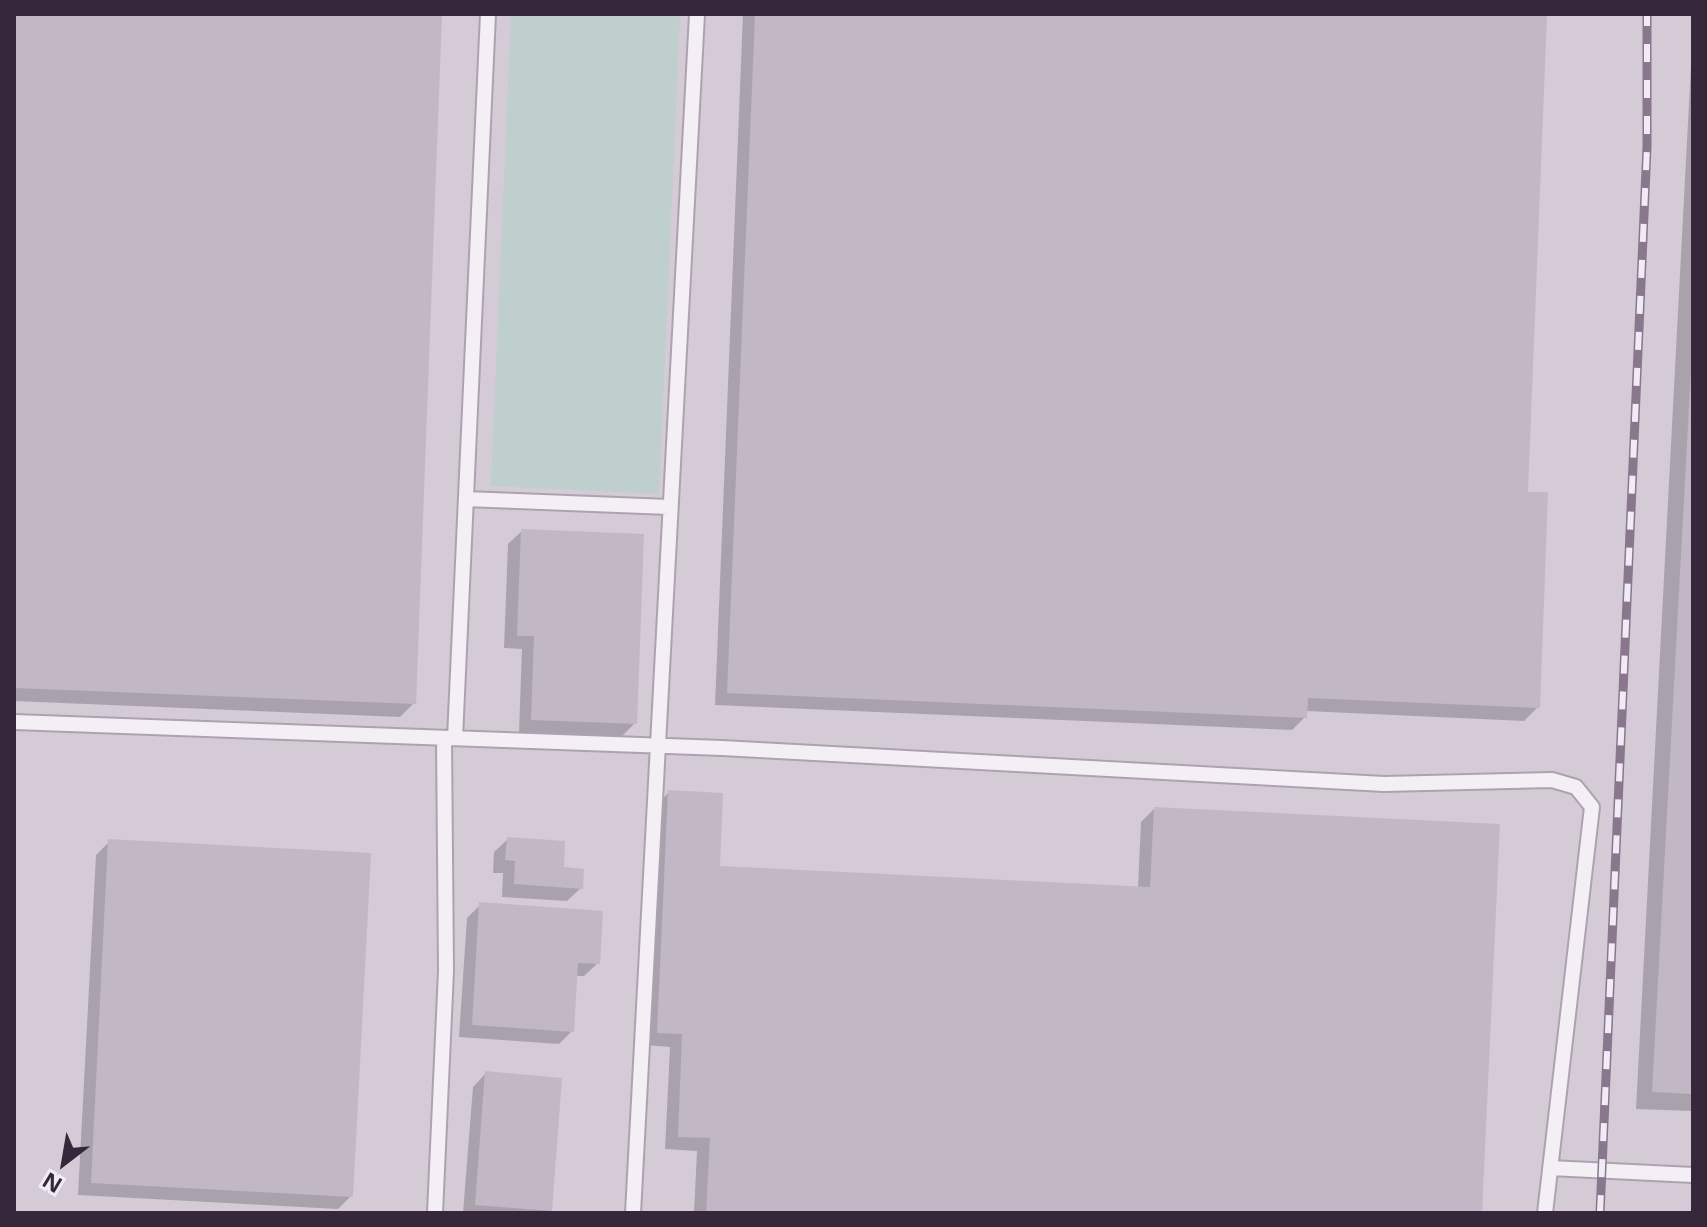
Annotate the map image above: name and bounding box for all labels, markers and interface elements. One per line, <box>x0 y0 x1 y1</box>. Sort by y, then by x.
north arrow <box>24 1123 104 1203</box>
text: N <box>36 1166 67 1201</box>

